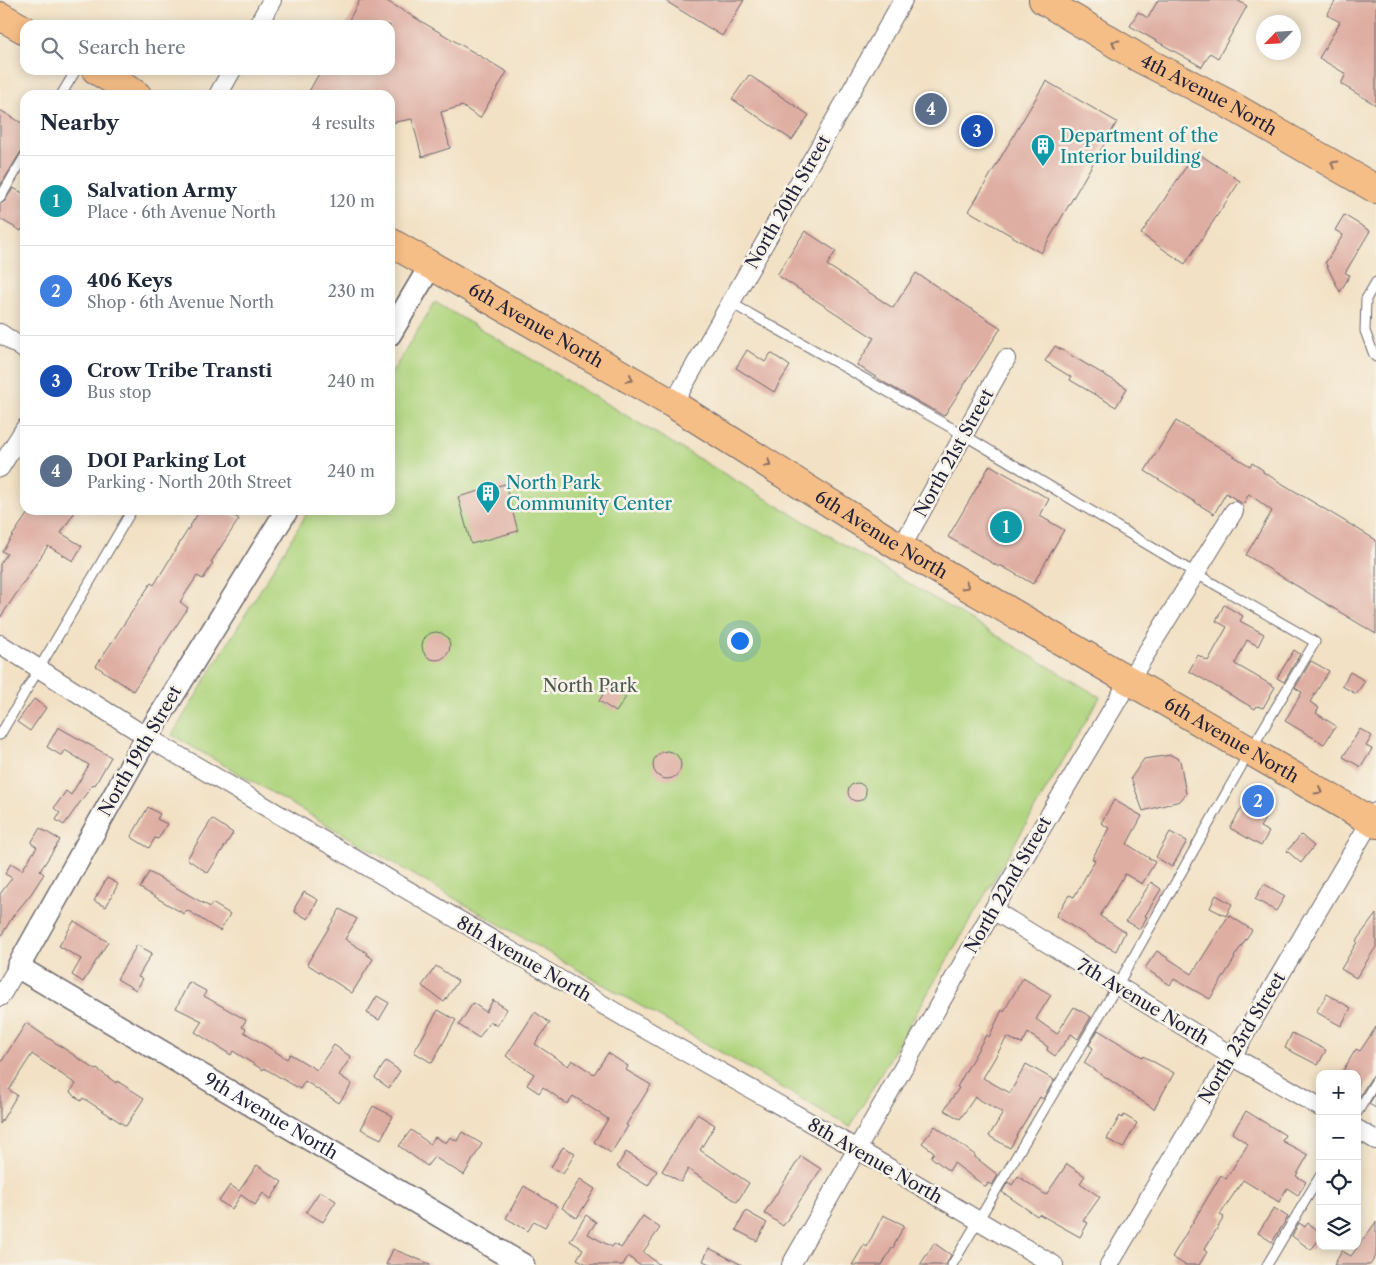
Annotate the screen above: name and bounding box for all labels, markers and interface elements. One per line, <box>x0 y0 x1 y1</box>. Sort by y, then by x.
north arrow <box>1256 15 1301 60</box>
search box <box>20 20 395 75</box>
icon: search <box>38 34 66 62</box>
text: Search here <box>78 36 186 59</box>
one-way arrow <box>1112 40 1121 50</box>
street label: 4th Avenue North <box>1137 50 1281 141</box>
pin: 4 <box>915 90 947 128</box>
text: Nearby <box>40 110 119 135</box>
pin: 3 <box>961 112 993 150</box>
text: 4 results <box>312 113 375 133</box>
place label: Department of the Interior building <box>1060 125 1218 168</box>
street label: North 20th Street <box>741 131 836 273</box>
building icon: Department of the Interior building <box>1030 133 1056 167</box>
one-way arrow <box>1330 161 1339 171</box>
text: Salvation Army <box>87 179 237 202</box>
text: 1 <box>52 191 60 211</box>
text: 120 m <box>330 191 375 211</box>
text: Place · 6th Avenue North <box>87 202 276 222</box>
text: 406 Keys <box>87 269 173 292</box>
street label: 6th Avenue North <box>464 278 607 373</box>
text: 2 <box>51 281 61 301</box>
text: 230 m <box>328 281 375 301</box>
text: Shop · 6th Avenue North <box>87 292 274 312</box>
text: Crow Tribe Transti <box>87 359 272 382</box>
text: 3 <box>51 371 61 391</box>
text: 240 m <box>327 371 375 391</box>
one-way arrow <box>624 373 633 383</box>
text: Bus stop <box>87 382 151 402</box>
street label: North 21st Street <box>910 384 999 521</box>
text: DOI Parking Lot <box>87 449 246 472</box>
one-way arrow <box>763 458 772 467</box>
text: 4 <box>51 461 61 481</box>
text: 240 m <box>327 461 375 481</box>
text: Parking · North 20th Street <box>87 472 292 492</box>
place label: North Park Community Center <box>506 472 673 515</box>
building icon: North Park Community Center <box>475 480 501 514</box>
street label: 6th Avenue North <box>811 485 952 584</box>
pin: 1 <box>990 508 1022 546</box>
one-way arrow <box>961 579 970 589</box>
your location <box>727 628 753 654</box>
park label: North Park <box>543 675 639 697</box>
street label: North 19th Street <box>94 681 187 820</box>
street label: 6th Avenue North <box>1160 692 1303 788</box>
pin: 2 <box>1242 782 1274 820</box>
one-way arrow <box>1313 784 1322 794</box>
street label: North 22nd Street <box>960 812 1056 957</box>
street label: 8th Avenue North <box>453 912 595 1006</box>
street label: 7th Avenue North <box>1073 954 1213 1050</box>
street label: North 23rd Street <box>1194 968 1290 1108</box>
street label: 9th Avenue North <box>200 1068 342 1164</box>
map controls <box>1316 1070 1361 1250</box>
button: + <box>1316 1070 1361 1115</box>
street label: 8th Avenue North <box>804 1114 946 1208</box>
button: − <box>1316 1115 1361 1160</box>
button: locate <box>1316 1160 1361 1205</box>
button: layers <box>1316 1205 1361 1250</box>

